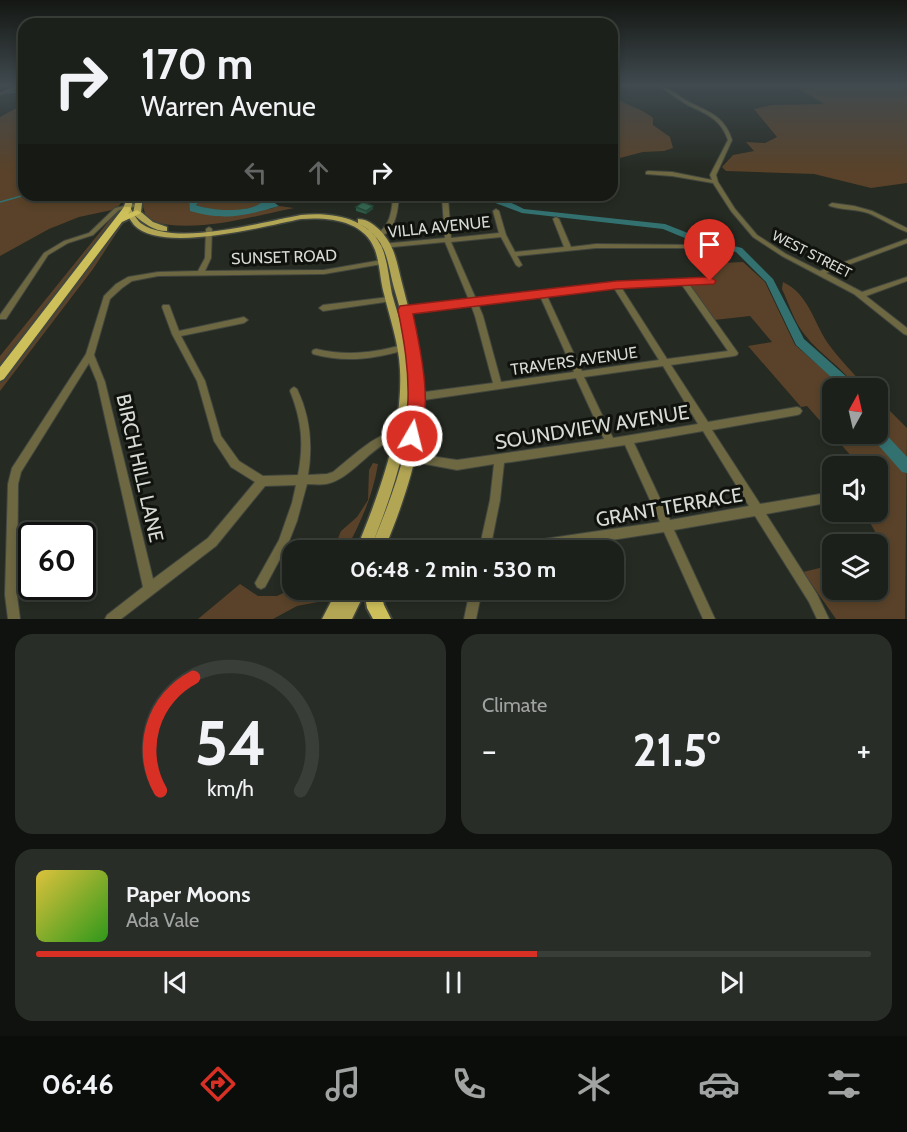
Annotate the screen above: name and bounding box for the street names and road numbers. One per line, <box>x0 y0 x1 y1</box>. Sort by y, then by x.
street label: VILLA AVENUE <box>387 212 491 242</box>
street label: WEST STREET <box>769 226 855 282</box>
street label: SUNSET ROAD <box>231 246 337 268</box>
street label: TRAVERS AVENUE <box>509 343 639 379</box>
street label: BIRCH HILL LANE <box>111 392 169 544</box>
street label: SOUNDVIEW AVENUE <box>493 400 691 454</box>
street label: GRANT TERRACE <box>594 482 744 532</box>

